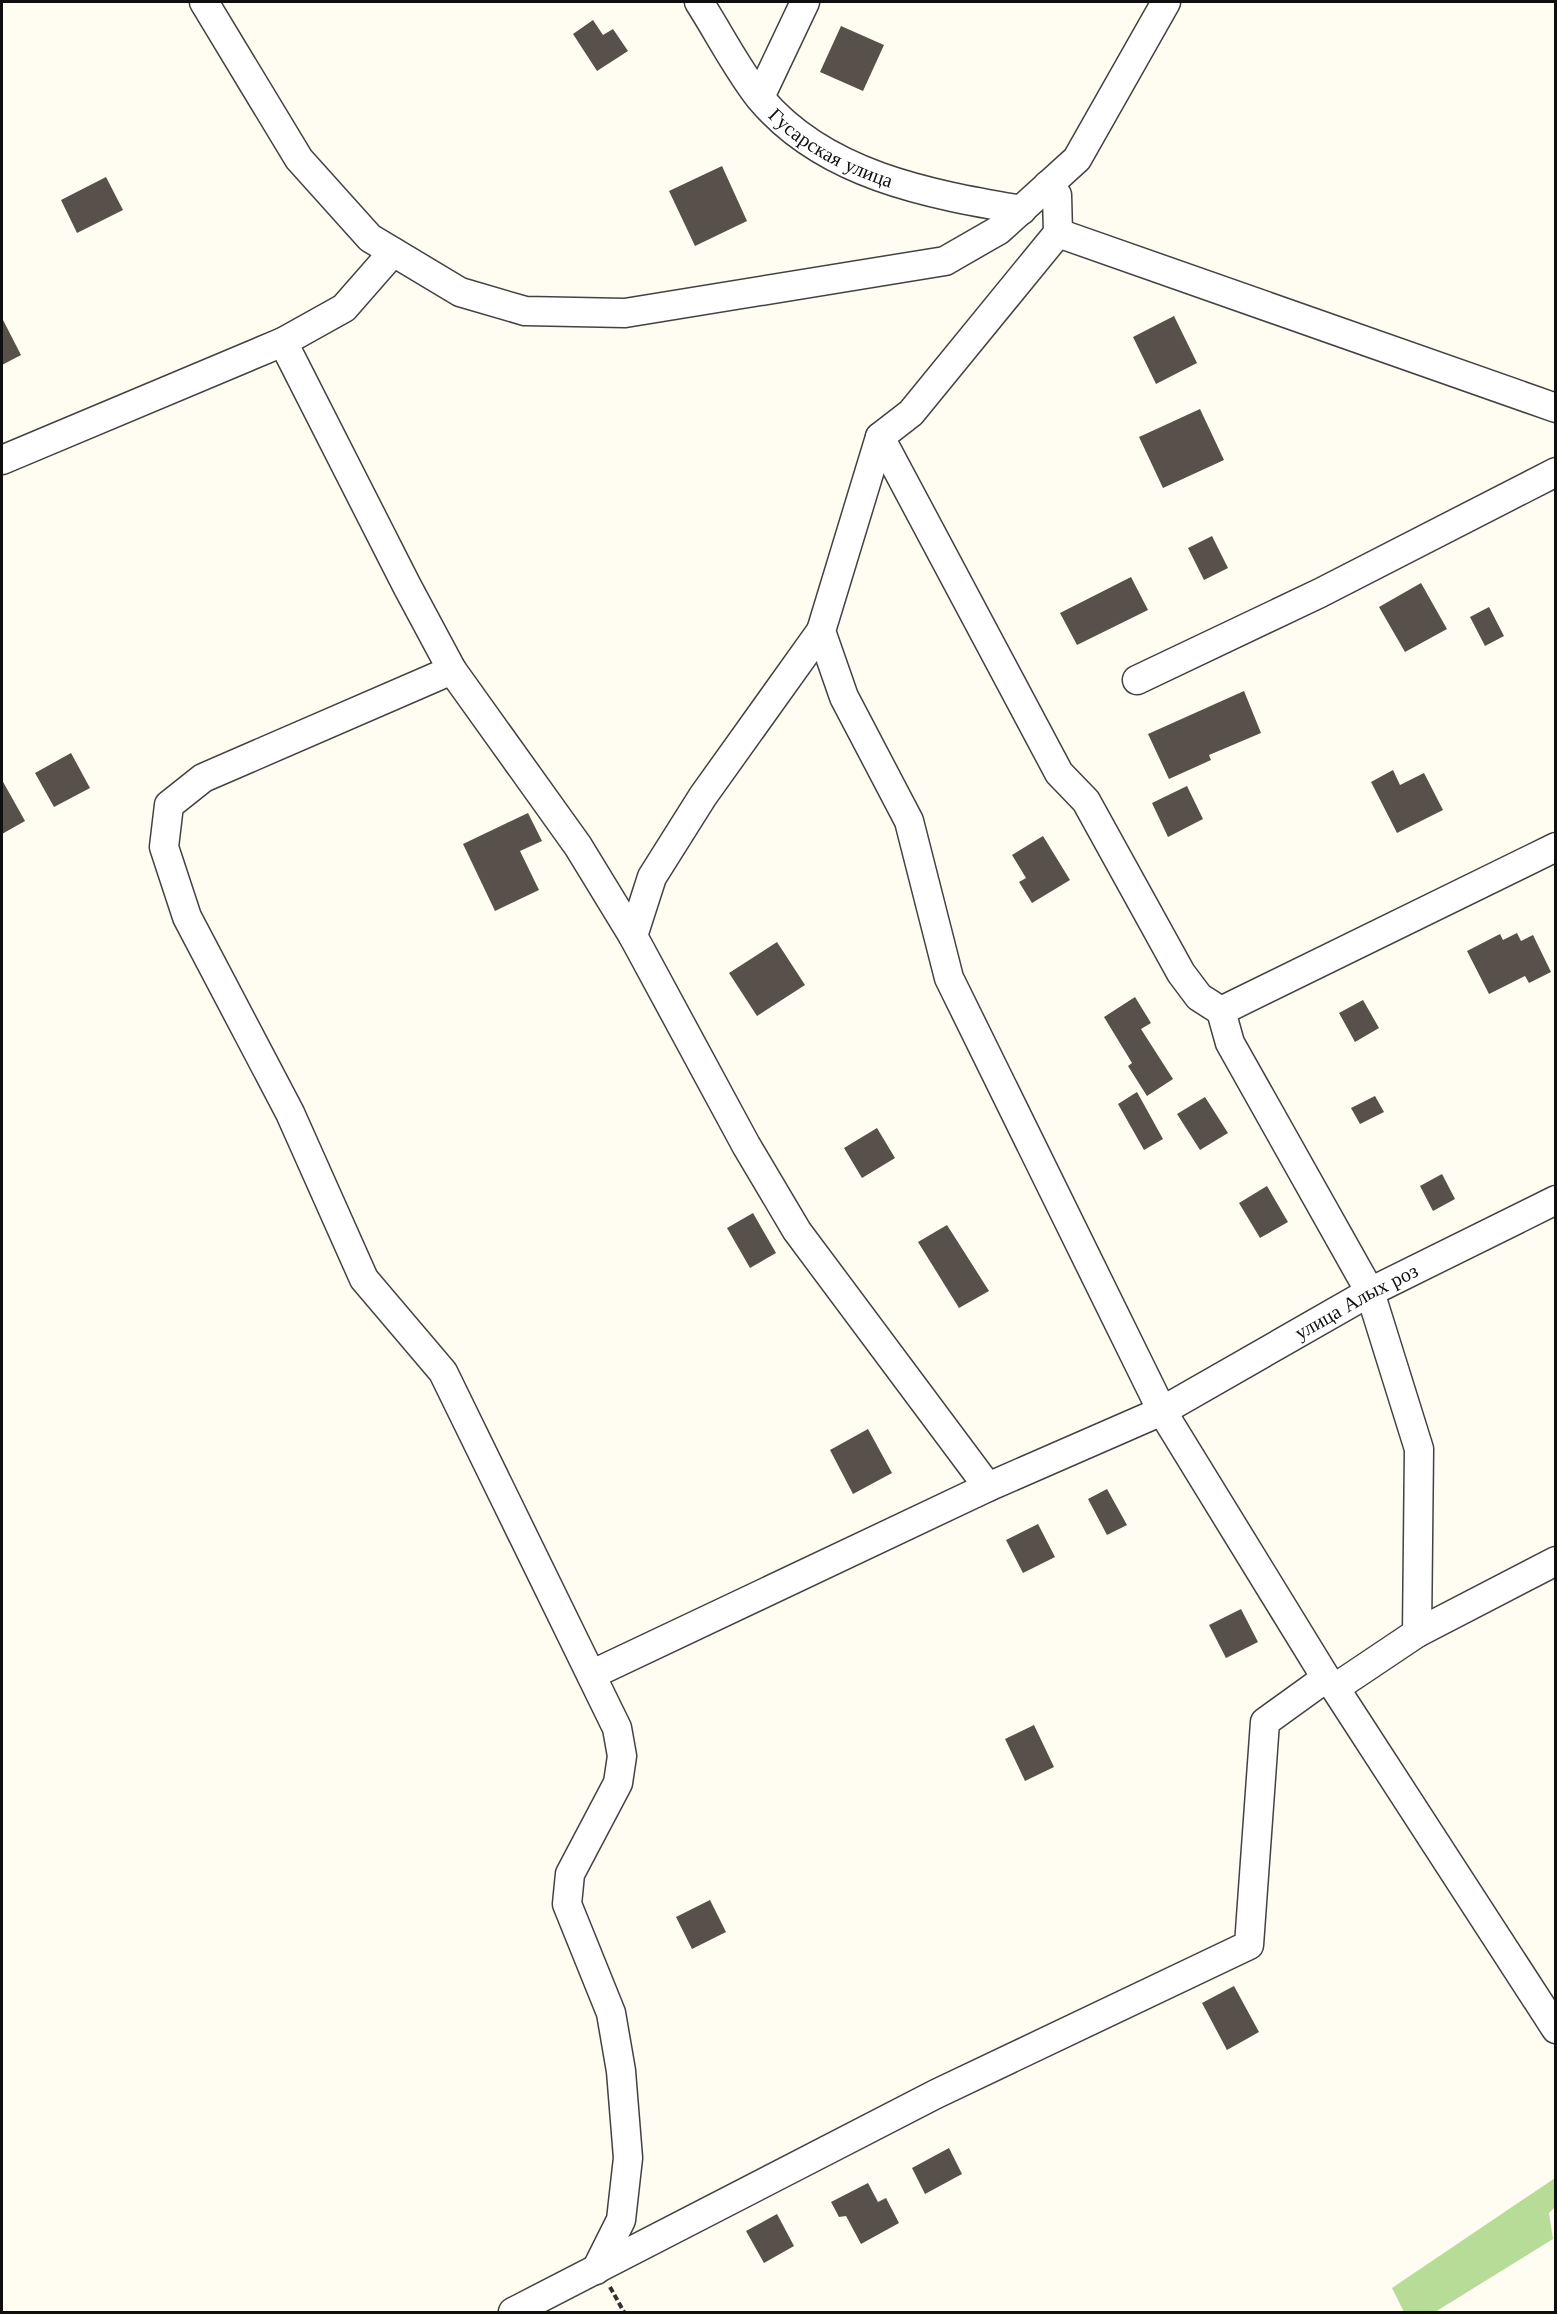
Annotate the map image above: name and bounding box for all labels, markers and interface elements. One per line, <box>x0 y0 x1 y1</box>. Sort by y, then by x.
street label: Гусарская улица <box>764 103 896 193</box>
street label: улица Алых роз <box>1290 1258 1422 1345</box>

